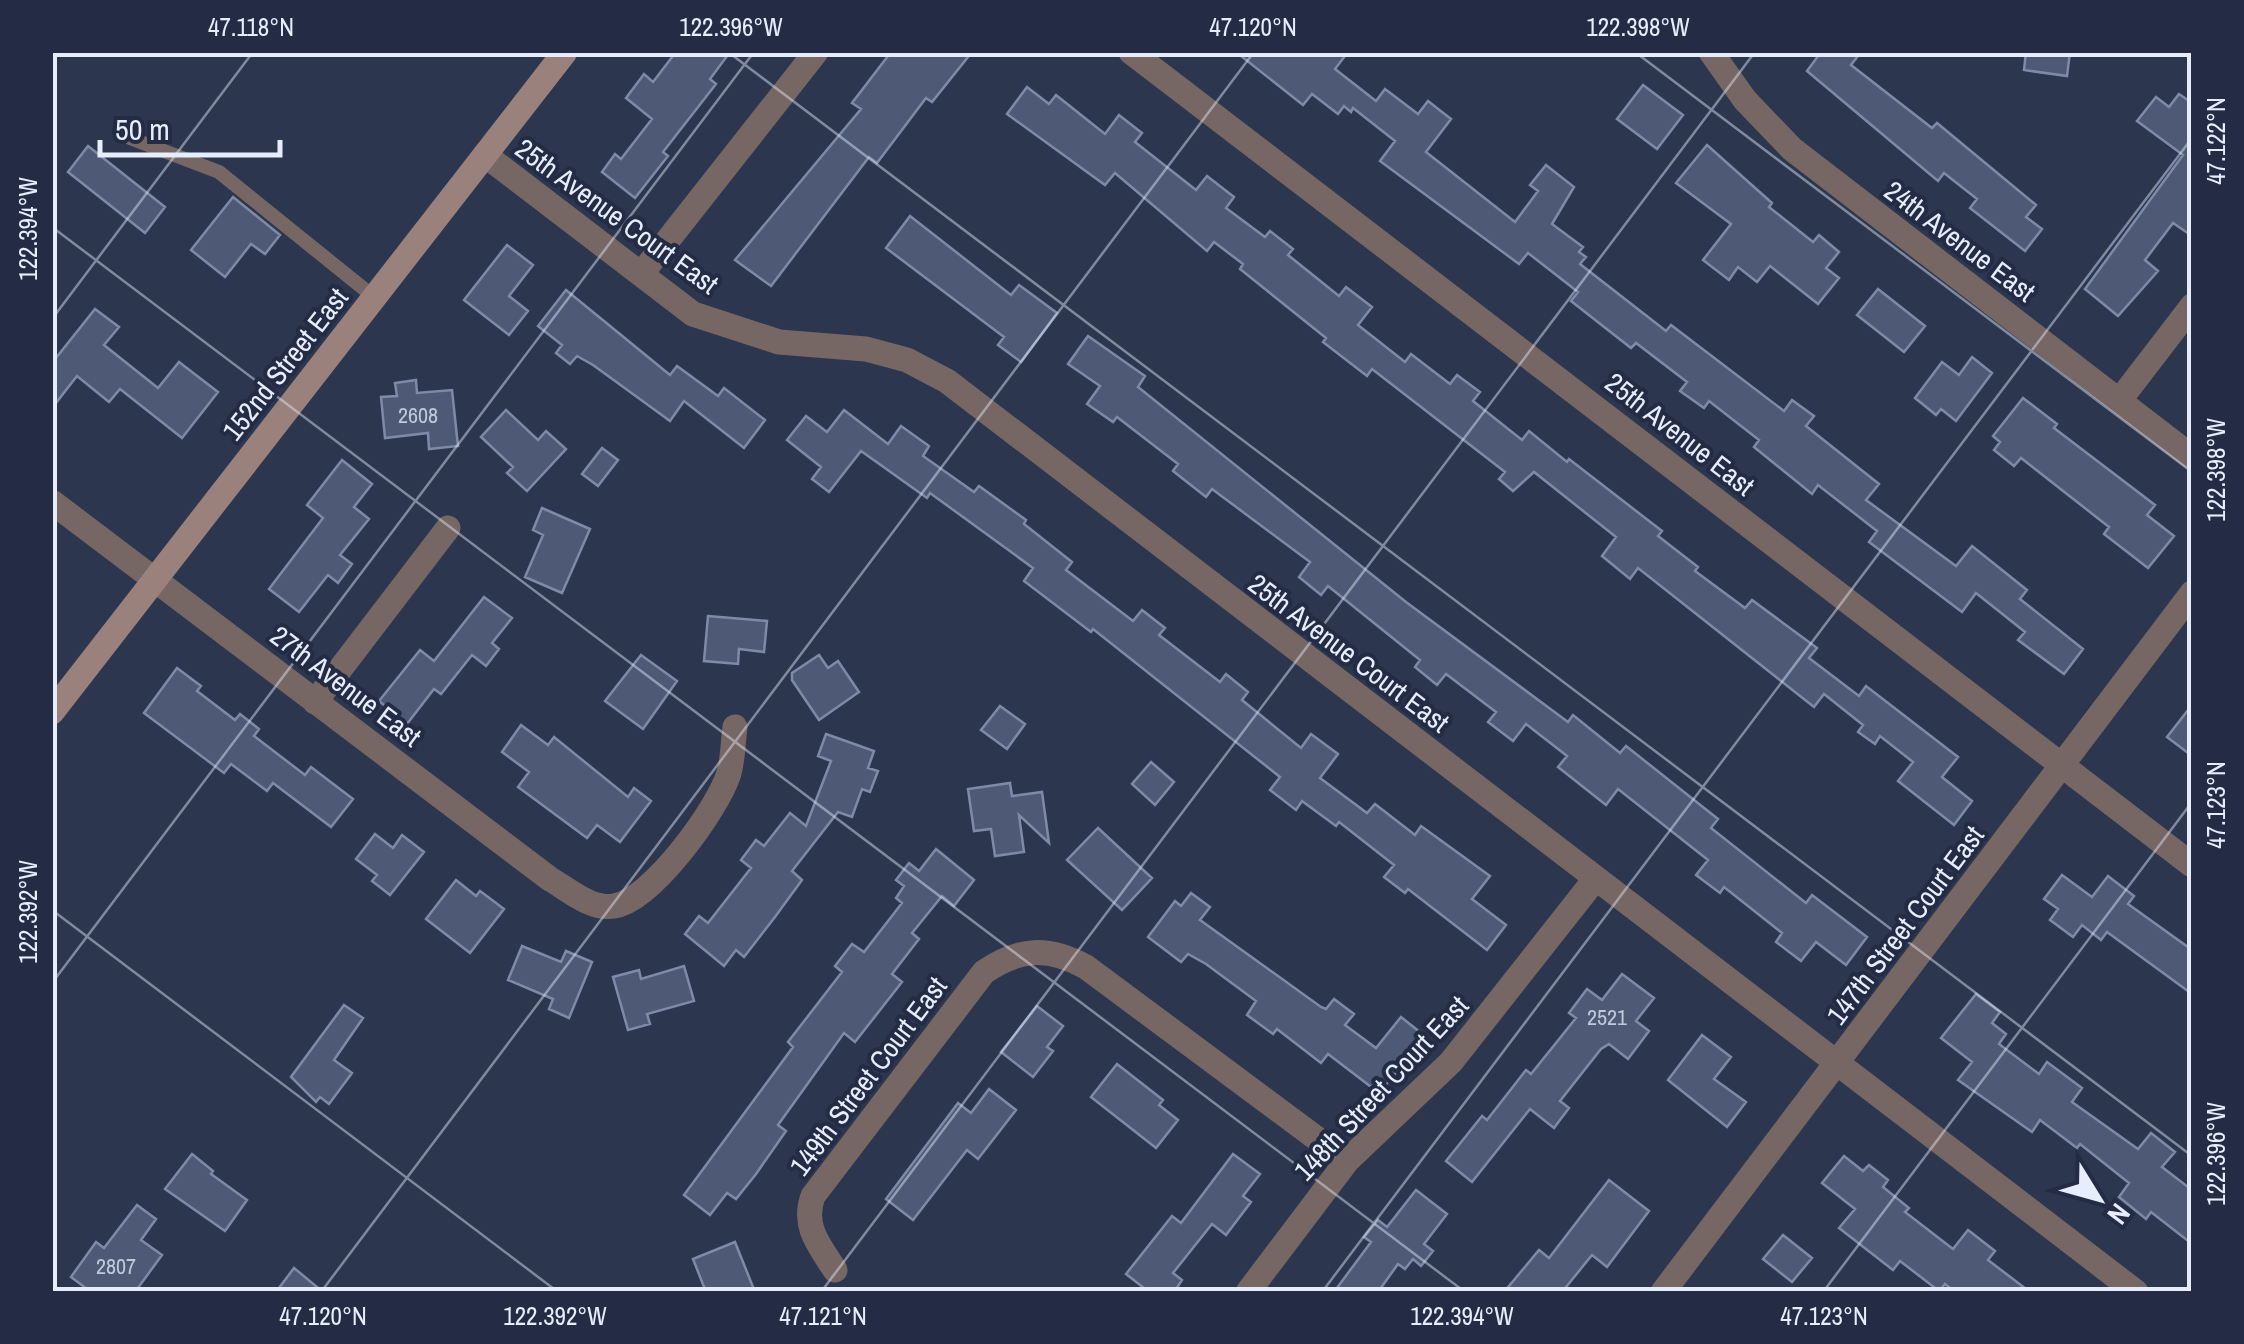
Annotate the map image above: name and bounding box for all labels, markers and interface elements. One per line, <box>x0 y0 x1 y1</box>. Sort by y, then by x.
text: 47.118°N <box>208 10 294 44</box>
text: 122.396°W <box>679 10 783 44</box>
text: 47.120°N <box>1209 10 1297 44</box>
text: 122.398°W <box>1586 10 1690 44</box>
scale bar <box>100 95 280 157</box>
text: 47.122°N <box>2199 97 2233 185</box>
text: 50 m <box>115 109 170 149</box>
street label: 25th Avenue Court East <box>508 129 726 303</box>
street label: 24th Avenue East <box>1877 172 2043 310</box>
text: 122.394°W <box>11 177 45 281</box>
street label: 152nd Street East <box>213 280 357 448</box>
street label: 25th Avenue East <box>1598 364 1762 504</box>
house number: 2608 <box>398 400 438 430</box>
text: 122.398°W <box>2199 418 2233 522</box>
street label: 25th Avenue Court East <box>1241 565 1457 741</box>
street label: 27th Avenue East <box>263 617 429 755</box>
text: 47.123°N <box>2199 761 2233 849</box>
street label: 147th Street Court East <box>1818 818 1992 1032</box>
text: 122.392°W <box>11 860 45 964</box>
street label: 149th Street Court East <box>781 969 955 1183</box>
street label: 148th Street Court East <box>1285 987 1477 1189</box>
house number: 2521 <box>1587 1002 1627 1032</box>
text: 122.396°W <box>2199 1102 2233 1206</box>
north arrow <box>2049 1149 2149 1249</box>
text: N <box>2099 1196 2139 1232</box>
house number: 2807 <box>96 1251 136 1281</box>
text: 47.120°N <box>279 1299 367 1333</box>
text: 122.392°W <box>503 1299 607 1333</box>
text: 47.121°N <box>779 1299 867 1333</box>
text: 122.394°W <box>1410 1299 1514 1333</box>
text: 47.123°N <box>1780 1299 1868 1333</box>

